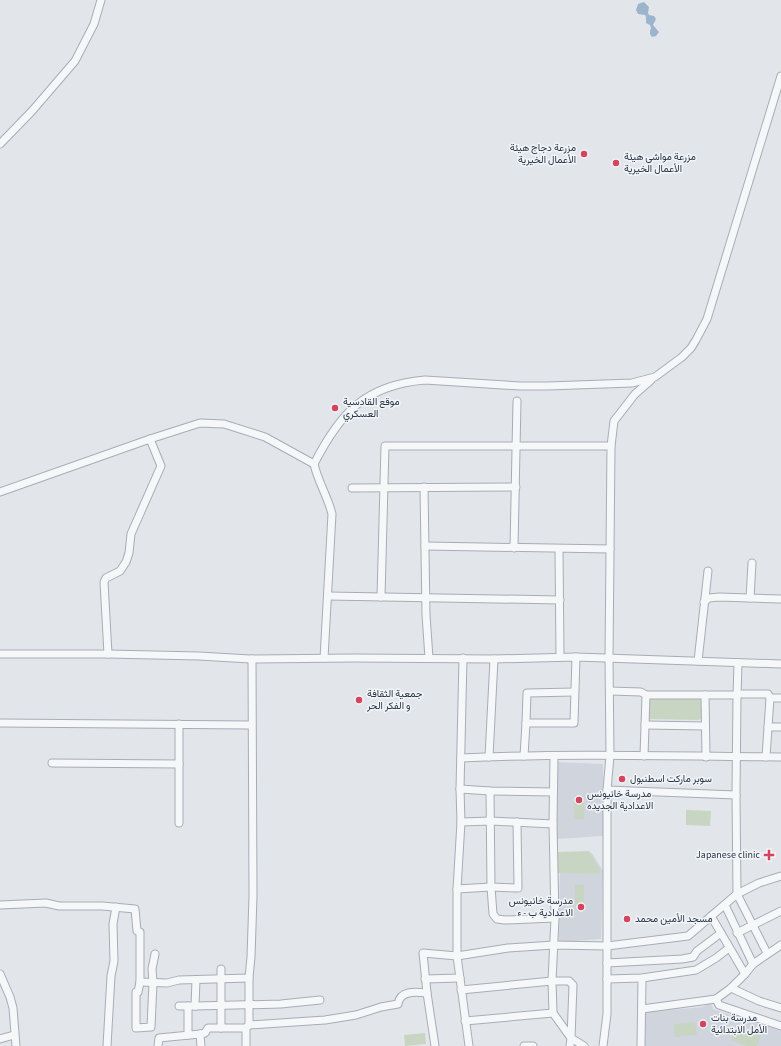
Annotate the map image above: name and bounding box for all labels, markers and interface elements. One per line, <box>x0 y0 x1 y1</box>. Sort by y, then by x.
place label: مزرعة دجاج هيئة الأعمال الخيرية <box>510 141 576 167</box>
marker: مزرعة دجاج هيئة الأعمال الخيرية <box>579 149 589 159</box>
place label: مزرعة مواشي هيئة الأعمال الخيرية <box>624 150 696 176</box>
marker: مزرعة مواشي هيئة الأعمال الخيرية <box>611 158 621 168</box>
place label: موقع القادسية العسكري <box>343 395 400 422</box>
marker: موقع القادسية العسكري <box>330 403 340 413</box>
place label: جمعية الثقافة و الفكر الحر <box>366 687 423 713</box>
marker: جمعية الثقافة و الفكر الحر <box>354 695 364 705</box>
place label: سوبر ماركت اسطنبول <box>630 772 712 786</box>
marker: سوبر ماركت اسطنبول <box>617 774 627 784</box>
place label: مدرسة خانيونس الاعدادية الجديده <box>587 787 653 813</box>
marker: مدرسة خانيونس الاعدادية الجديده <box>574 795 584 805</box>
place label: Japanese clinic <box>696 848 760 862</box>
marker: Japanese clinic <box>763 849 775 861</box>
place label: مدرسة خانيونس الاعدادية ب - ء <box>509 894 573 920</box>
marker: مدرسة خانيونس الاعدادية ب - ء <box>576 902 586 912</box>
place label: مسجد الأمين محمد <box>635 912 713 926</box>
marker: مسجد الأمين محمد <box>622 914 632 924</box>
place label: مدرسة بنات الأمل الابتدائية <box>711 1011 767 1037</box>
marker: مدرسة بنات الأمل الابتدائية <box>698 1019 708 1029</box>

